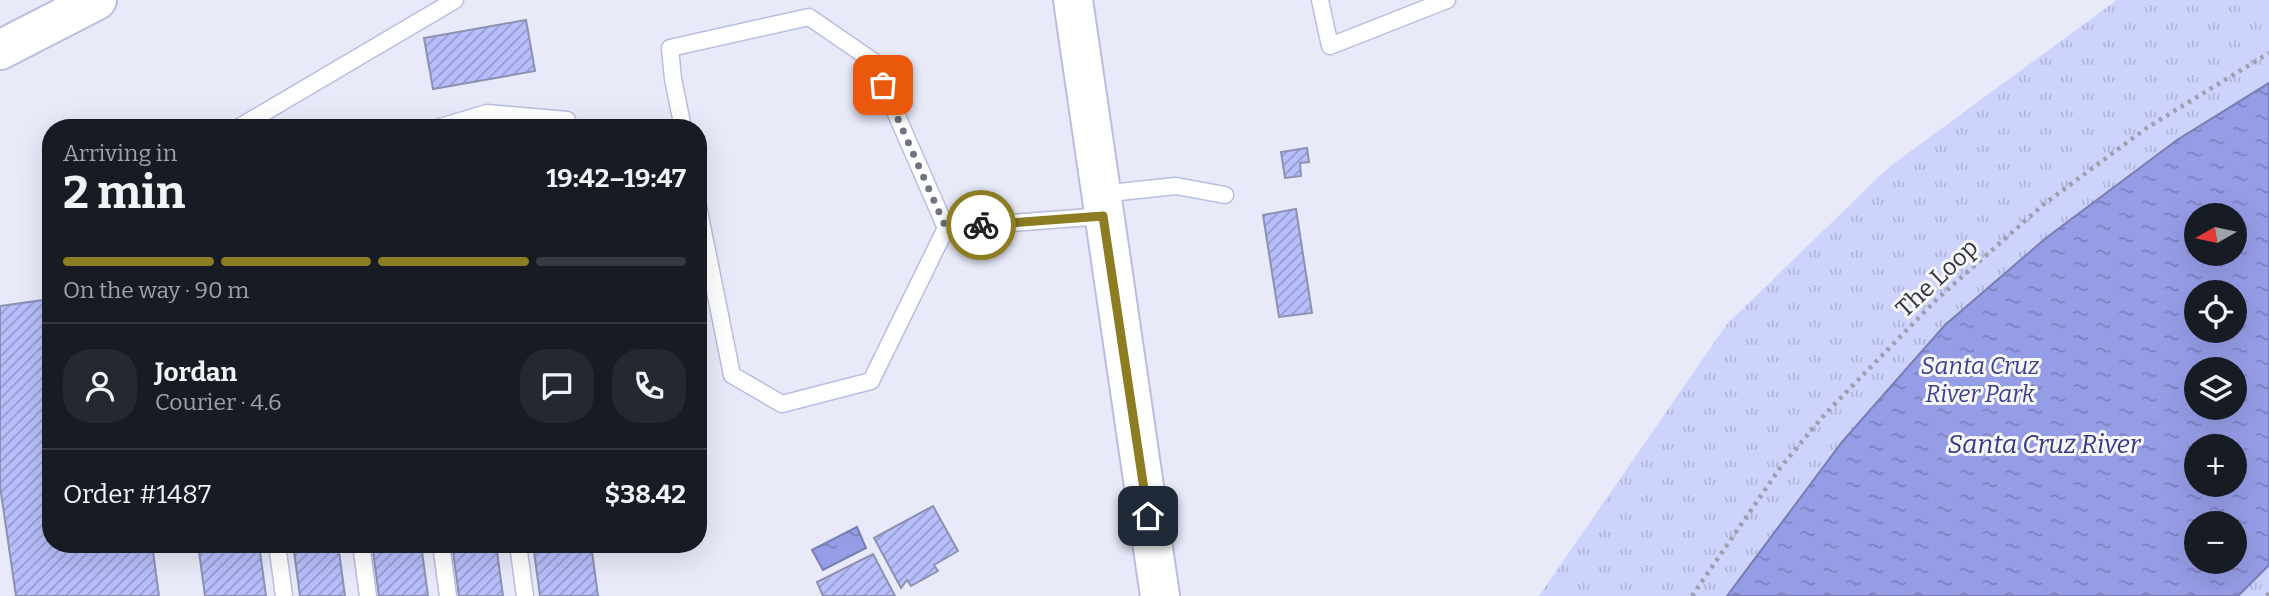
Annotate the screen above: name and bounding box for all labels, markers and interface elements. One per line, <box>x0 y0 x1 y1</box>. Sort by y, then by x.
pin <box>853 55 913 115</box>
icon: bag <box>864 66 902 104</box>
text: Arriving in <box>63 139 177 167</box>
text: 19:42–19:47 <box>546 163 686 194</box>
text: 2 min <box>63 165 185 220</box>
courier <box>946 190 1016 260</box>
north arrow <box>2184 203 2247 266</box>
map controls <box>2184 203 2247 574</box>
icon: bike <box>962 206 1000 244</box>
street label: The Loop <box>1890 233 1984 323</box>
text: On the way · 90 m <box>63 276 249 304</box>
button: locate <box>2184 280 2247 343</box>
button: person <box>63 349 137 423</box>
button: chat <box>520 349 594 423</box>
button: phone <box>612 349 686 423</box>
park label: Santa Cruz River Park <box>1921 352 2039 408</box>
text: Jordan <box>155 357 237 388</box>
button: layers <box>2184 357 2247 420</box>
text: Courier · 4.6 <box>155 388 282 416</box>
water label: Santa Cruz River <box>1948 429 2142 460</box>
button: + <box>2184 434 2247 497</box>
text: Order #1487 <box>63 479 211 510</box>
text: $38.42 <box>605 479 686 510</box>
pin <box>1118 486 1178 546</box>
icon: home <box>1129 497 1167 535</box>
button: − <box>2184 511 2247 574</box>

